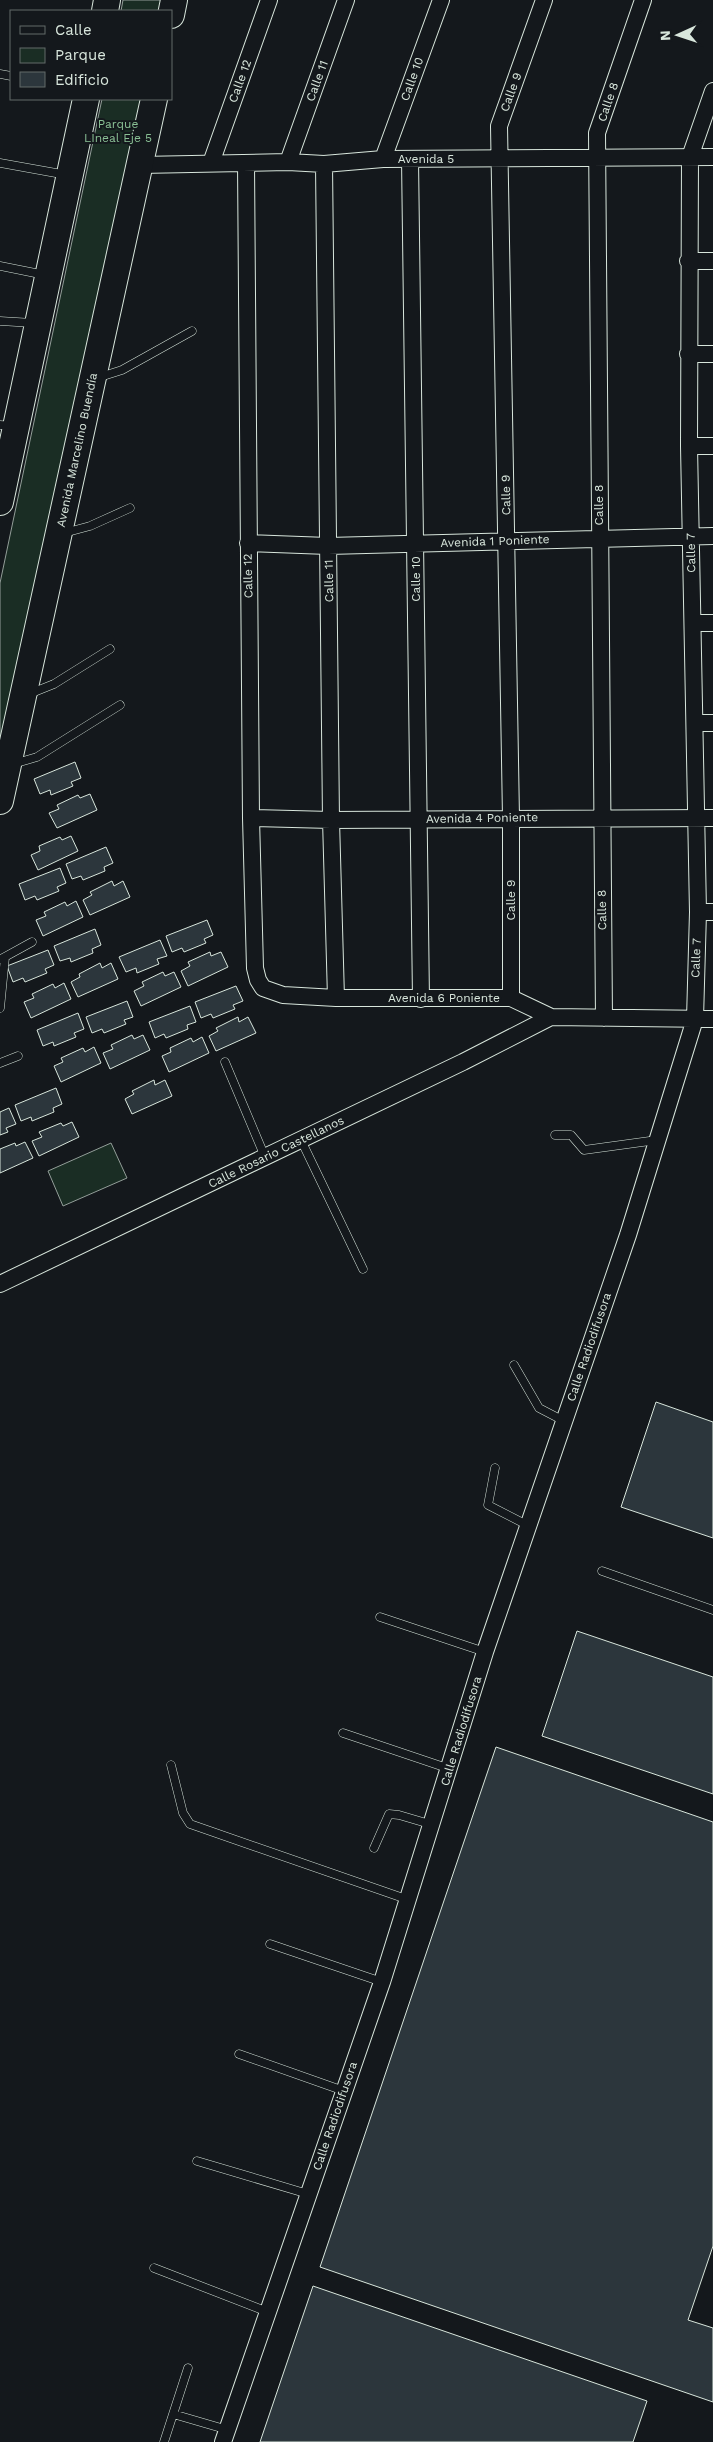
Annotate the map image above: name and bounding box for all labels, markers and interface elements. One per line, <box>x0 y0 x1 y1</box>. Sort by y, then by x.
legend <box>10 10 172 100</box>
north arrow <box>653 10 703 60</box>
text: Calle <box>55 21 92 39</box>
text: N <box>657 30 673 41</box>
text: Parque <box>55 46 106 64</box>
street label: Calle 10 <box>398 55 426 103</box>
street label: Calle 12 <box>226 58 254 104</box>
street label: Calle 11 <box>303 59 331 103</box>
street label: Calle 9 <box>497 70 525 114</box>
text: Edificio <box>55 71 109 89</box>
street label: Calle 8 <box>595 80 621 124</box>
park label: Parque LIneal Eje 5 <box>84 117 152 145</box>
street label: Avenida 5 <box>398 152 454 166</box>
street label: Avenida Marcelino Buendía <box>54 371 100 528</box>
street label: Calle 9 <box>499 474 513 516</box>
street label: Calle 8 <box>592 485 606 525</box>
street label: Avenida 1 Poniente <box>440 532 550 550</box>
street label: Calle 7 <box>684 533 698 573</box>
street label: Calle 12 <box>241 553 255 599</box>
street label: Calle 10 <box>409 556 423 602</box>
street label: Calle 11 <box>322 560 336 602</box>
street label: Avenida 4 Poniente <box>426 810 538 826</box>
street label: Calle 9 <box>504 880 518 920</box>
street label: Calle 8 <box>595 889 609 931</box>
street label: Calle 7 <box>688 938 704 978</box>
street label: Avenida 6 Poniente <box>388 991 500 1005</box>
street label: Calle Rosario Castellanos <box>206 1113 346 1191</box>
street label: Calle Radiodifusora <box>564 1291 614 1403</box>
street label: Calle Radiodifusora <box>438 1674 484 1788</box>
street label: Calle Radiodifusora <box>310 2060 360 2172</box>

